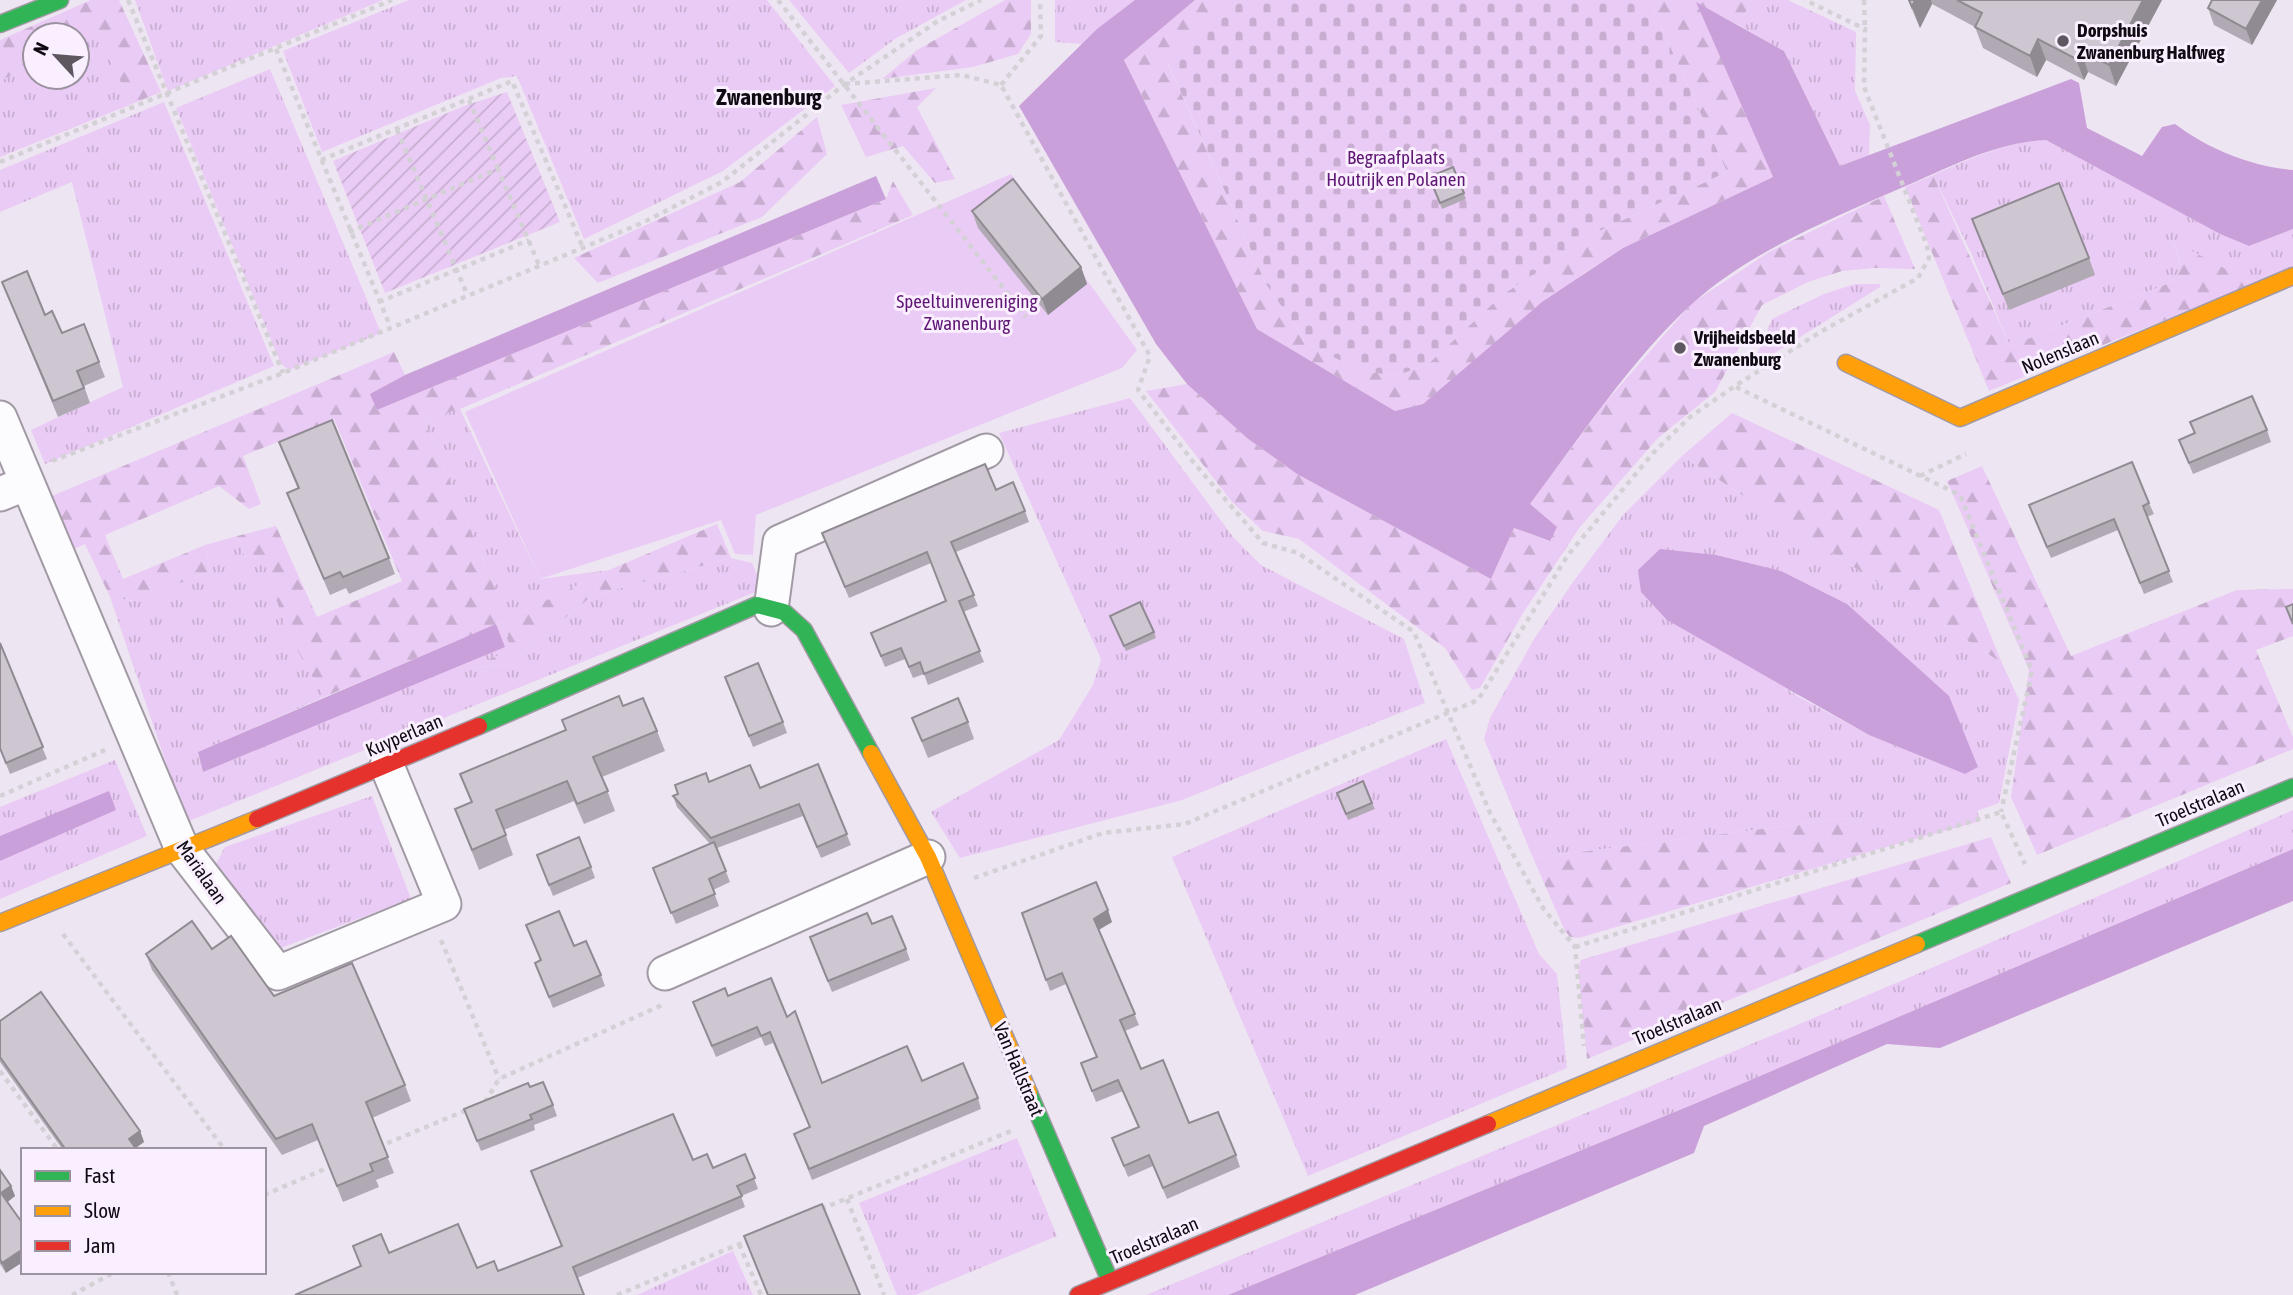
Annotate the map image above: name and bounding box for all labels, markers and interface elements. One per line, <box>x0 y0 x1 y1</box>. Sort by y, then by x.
place label: Dorpshuis Zwanenburg Halfweg <box>2077 19 2226 63</box>
north arrow <box>21 21 91 91</box>
marker: Dorpshuis Zwanenburg Halfweg <box>2055 33 2071 49</box>
text: N <box>28 39 53 58</box>
district label: Zwanenburg <box>716 84 822 110</box>
park label: Begraafplaats Houtrijk en Polanen <box>1326 146 1466 190</box>
park label: Speeltuinvereniging Zwanenburg <box>896 290 1039 334</box>
place label: Vrijheidsbeeld Zwanenburg <box>1693 326 1796 370</box>
street label: Nolenslaan <box>2018 326 2102 378</box>
marker: Vrijheidsbeeld Zwanenburg <box>1672 340 1688 356</box>
street label: Kuyperlaan <box>362 709 446 761</box>
street label: Troelstralaan <box>2153 775 2247 831</box>
street label: Marialaan <box>172 836 232 908</box>
street label: Troelstralaan <box>1630 993 1724 1049</box>
street label: Van Hallstraat <box>989 1019 1049 1119</box>
legend <box>21 1148 266 1274</box>
text: Fast <box>84 1163 115 1187</box>
text: Slow <box>84 1198 121 1222</box>
street label: Troelstralaan <box>1107 1212 1201 1268</box>
text: Jam <box>84 1233 116 1257</box>

